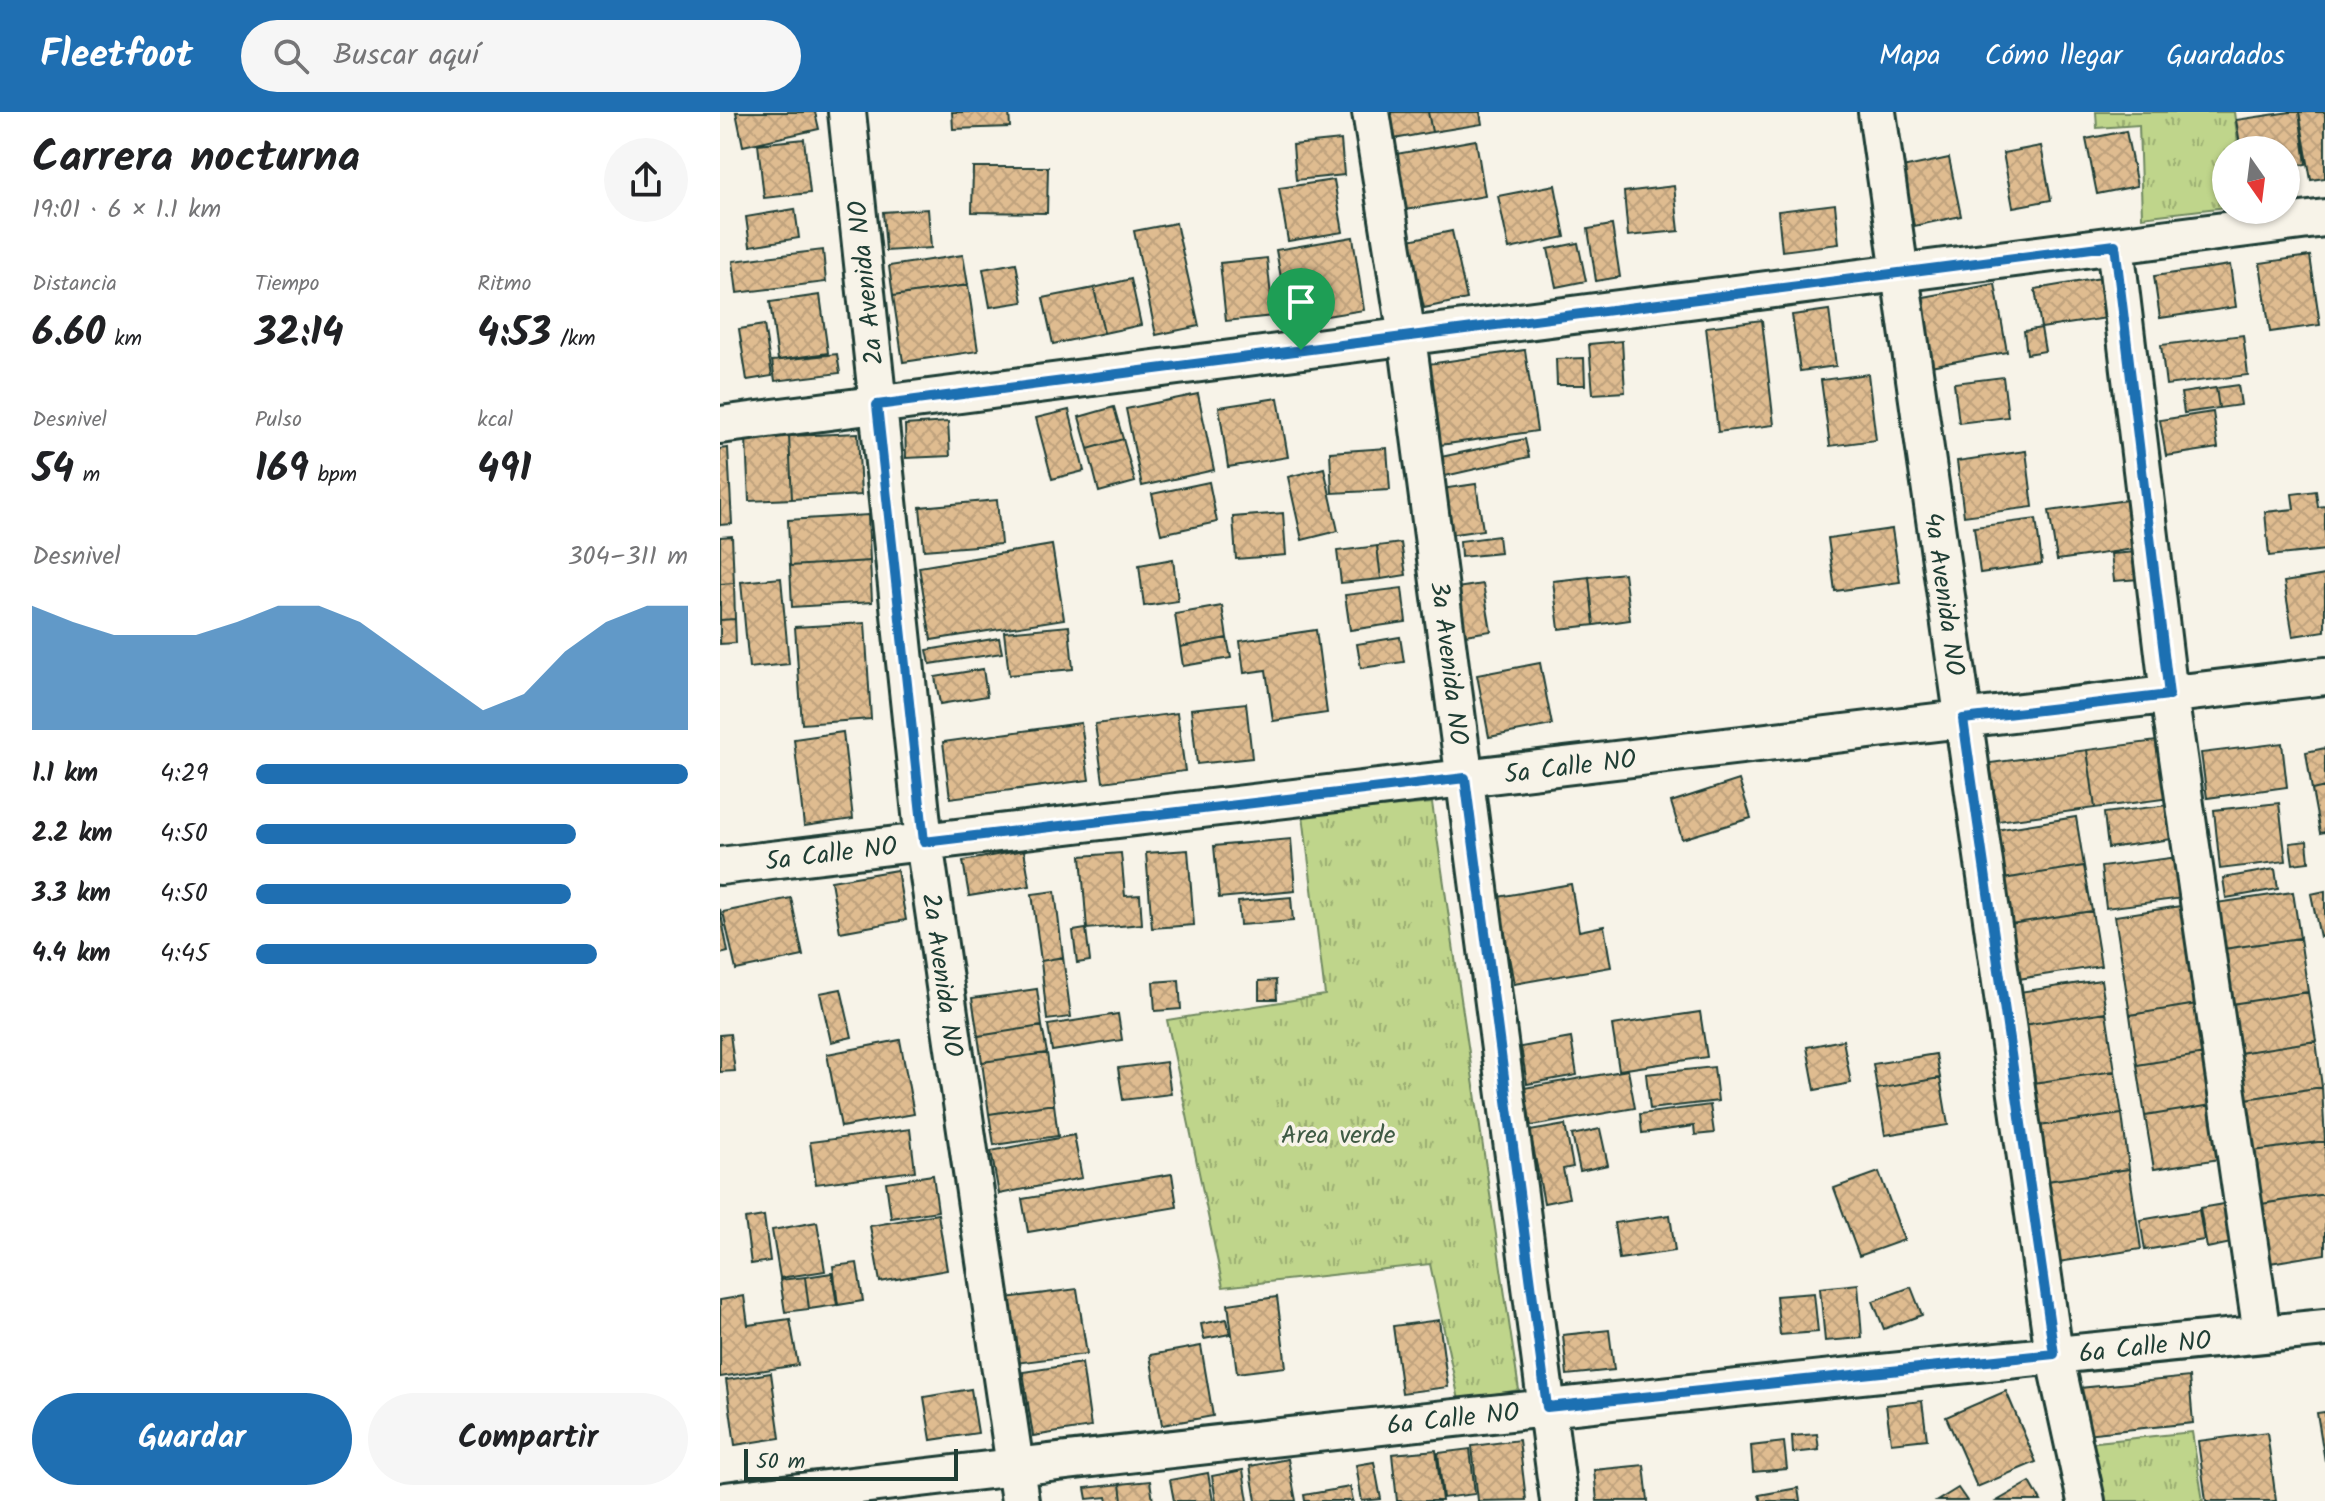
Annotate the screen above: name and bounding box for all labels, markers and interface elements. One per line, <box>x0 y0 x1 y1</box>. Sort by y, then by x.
search box <box>241 20 801 92</box>
text: Fleetfoot <box>40 26 193 86</box>
text: Buscar aquí <box>333 32 479 80</box>
icon: search <box>269 34 313 78</box>
text: Mapa <box>1879 34 1941 79</box>
text: Cómo llegar <box>1985 34 2122 79</box>
text: Guardados <box>2166 34 2285 79</box>
text: Carrera nocturna <box>32 124 360 194</box>
north arrow <box>2212 136 2300 224</box>
map controls <box>2212 136 2300 224</box>
button: share <box>604 138 688 222</box>
text: 19:01 · 6 × 1.1 km <box>32 189 221 231</box>
street label: 2a Avenida NO <box>837 198 897 367</box>
text: Distancia <box>32 267 117 302</box>
text: Tiempo <box>255 267 320 302</box>
text: Ritmo <box>477 267 531 302</box>
pin <box>1267 268 1335 350</box>
icon: arrive <box>1279 280 1323 324</box>
text: 6.60 <box>32 302 105 366</box>
text: 32:14 <box>255 302 344 366</box>
text: 4:53 <box>477 302 551 366</box>
text: km <box>105 322 142 357</box>
text: /km <box>551 322 596 357</box>
text: Desnivel <box>32 403 107 438</box>
text: Pulso <box>255 403 302 438</box>
text: kcal <box>477 403 513 438</box>
text: 54 <box>32 438 74 502</box>
text: 169 <box>255 438 309 502</box>
text: 491 <box>477 438 531 502</box>
text: m <box>74 458 100 493</box>
text: bpm <box>309 458 357 493</box>
street label: 4a Avenida NO <box>1911 510 1975 679</box>
text: Desnivel <box>32 536 121 578</box>
text: 304–311 m <box>568 536 688 578</box>
street label: 3a Avenida NO <box>1417 579 1479 748</box>
street label: 5a Calle NO <box>1502 739 1639 797</box>
text: 1.1 km <box>32 753 98 795</box>
text: 4:29 <box>160 753 209 795</box>
text: 2.2 km <box>32 813 113 855</box>
text: 4:50 <box>160 813 208 855</box>
street label: 5a Calle NO <box>763 826 900 884</box>
text: 3.3 km <box>32 873 111 915</box>
text: 4:50 <box>160 873 208 915</box>
street label: 2a Avenida NO <box>909 890 973 1060</box>
text: 4.4 km <box>32 933 111 975</box>
text: 4:45 <box>160 933 209 975</box>
park label: Area verde <box>1281 1115 1396 1157</box>
street label: 6a Calle NO <box>2077 1320 2214 1376</box>
street label: 6a Calle NO <box>1385 1392 1522 1448</box>
button: Guardar <box>32 1393 352 1485</box>
button: Compartir <box>368 1393 688 1485</box>
scale bar <box>744 1445 958 1481</box>
text: 50 m <box>756 1445 805 1480</box>

